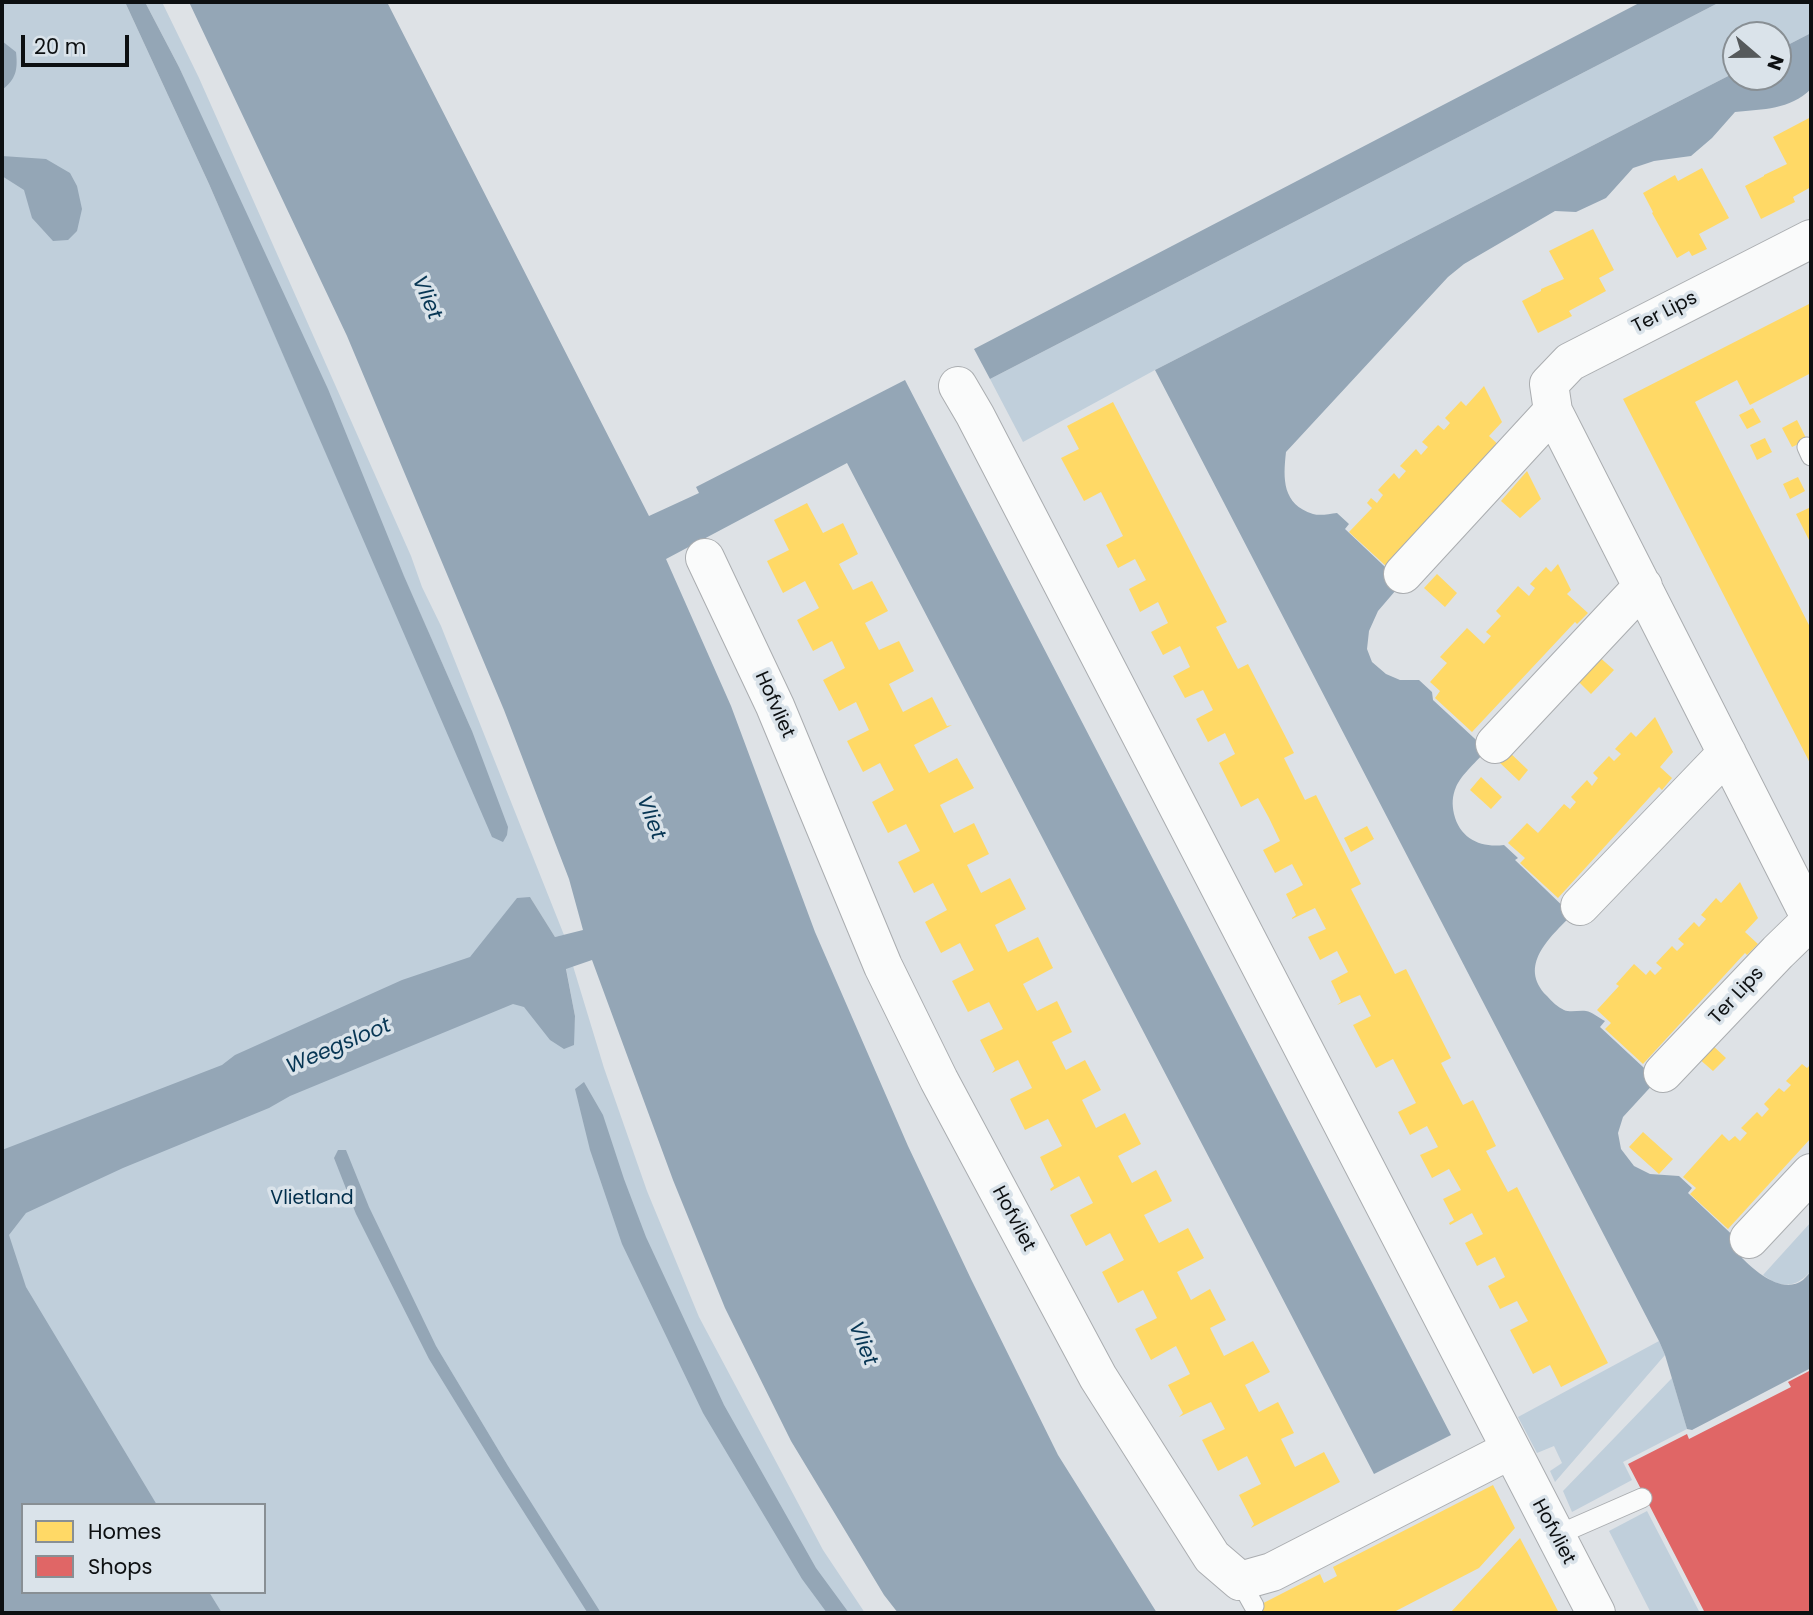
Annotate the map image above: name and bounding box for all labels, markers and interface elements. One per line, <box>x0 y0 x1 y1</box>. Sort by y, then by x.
scale bar <box>24 21 133 65</box>
north arrow <box>1722 21 1792 91</box>
text: 20 m <box>34 32 87 61</box>
text: N <box>1760 51 1790 74</box>
water label: Vliet <box>406 272 446 324</box>
street label: Ter Lips <box>1629 287 1701 339</box>
street label: Hofvliet <box>749 668 799 742</box>
water label: Vliet <box>630 792 670 844</box>
street label: Ter Lips <box>1705 963 1769 1029</box>
water label: Weegsloot <box>283 1014 395 1080</box>
street label: Hofvliet <box>986 1183 1040 1255</box>
park label: Vlietland <box>270 1188 354 1210</box>
water label: Vliet <box>842 1318 882 1370</box>
street label: Hofvliet <box>1526 1496 1580 1568</box>
legend <box>21 1503 266 1594</box>
text: Homes <box>88 1517 162 1546</box>
text: Shops <box>88 1552 152 1581</box>

